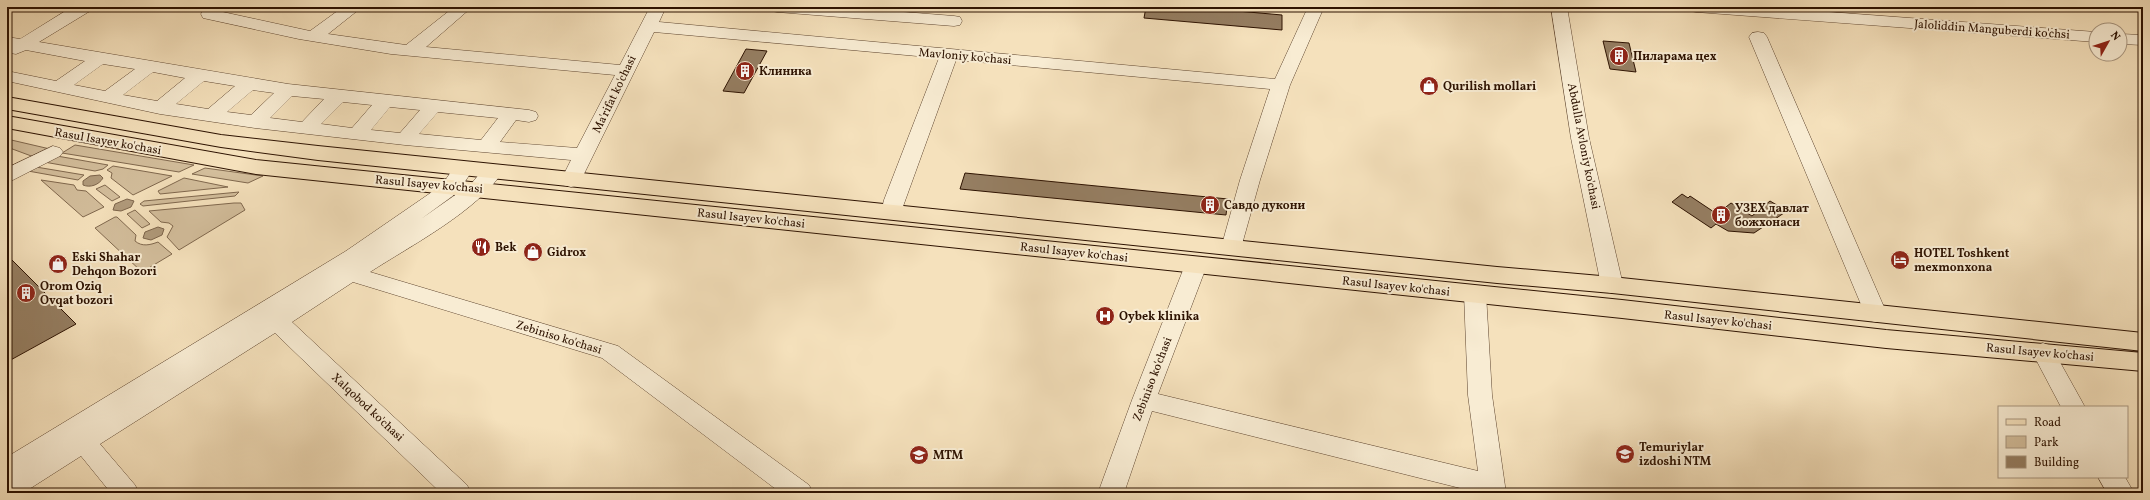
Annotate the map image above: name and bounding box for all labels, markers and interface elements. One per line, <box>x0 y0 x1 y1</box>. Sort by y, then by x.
street label: Jaloliddin Manguberdi ko'chsi <box>1914 17 2071 43</box>
north arrow <box>2088 22 2128 62</box>
text: N <box>2106 29 2123 44</box>
street label: Mavloniy ko'chasi <box>918 45 1013 69</box>
building icon: Пиларама цех <box>1608 45 1630 67</box>
place label: Пиларама цех <box>1633 49 1717 65</box>
street label: Ma'rifat ko'chasi <box>589 53 641 136</box>
building icon: Клиника <box>734 60 756 82</box>
place label: Клиника <box>759 64 812 80</box>
shop icon: Qurilish mollari <box>1418 75 1440 97</box>
place label: Qurilish mollari <box>1443 79 1536 95</box>
street label: Abdulla Avloniy ko'chasi <box>1563 82 1603 211</box>
street label: Rasul Isayev ko'chasi <box>53 125 163 159</box>
street label: Rasul Isayev ko'chasi <box>374 172 484 198</box>
building icon: Савдо дукони <box>1199 194 1221 216</box>
place label: Савдо дукони <box>1224 198 1305 214</box>
place label: УЗЕХ давлат божхонаси <box>1735 201 1809 231</box>
building icon: УЗЕХ давлат божхонаси <box>1710 204 1732 226</box>
street label: Rasul Isayev ko'chasi <box>696 205 806 233</box>
restaurant icon: Bek <box>470 236 492 258</box>
street label: Rasul Isayev ko'chasi <box>1019 239 1129 267</box>
place label: Bek <box>495 240 517 256</box>
shop icon: Gidrox <box>522 241 544 263</box>
place label: Gidrox <box>547 245 586 261</box>
place label: HOTEL Toshkent mexmonxona <box>1914 246 2010 276</box>
hotel icon: HOTEL Toshkent mexmonxona <box>1889 249 1911 271</box>
place label: Eski Shahar Dehqon Bozori <box>72 250 157 280</box>
shop icon: Eski Shahar Dehqon Bozori <box>47 253 69 275</box>
street label: Rasul Isayev ko'chasi <box>1341 273 1451 301</box>
place label: Orom Oziq Ovqat bozori <box>40 279 113 309</box>
building icon: Orom Oziq Ovqat bozori <box>15 282 37 304</box>
hospital icon: Oybek klinika <box>1094 305 1116 327</box>
street label: Rasul Isayev ko'chasi <box>1663 307 1773 335</box>
place label: Oybek klinika <box>1119 309 1200 325</box>
street label: Zebiniso ko'chasi <box>514 317 604 359</box>
street label: Zebiniso ko'chasi <box>1129 335 1177 424</box>
street label: Rasul Isayev ko'chasi <box>1985 340 2095 366</box>
street label: Xalqobod ko'chasi <box>328 370 407 446</box>
legend <box>1998 406 2128 478</box>
text: Road <box>2034 415 2061 431</box>
text: Park <box>2034 435 2059 451</box>
place label: Temuriylar izdoshi NTM <box>1639 440 1712 470</box>
school or university icon: Temuriylar izdoshi NTM <box>1614 443 1636 465</box>
school or university icon: MTM <box>908 444 930 466</box>
place label: MTM <box>933 448 964 464</box>
text: Building <box>2034 455 2079 471</box>

